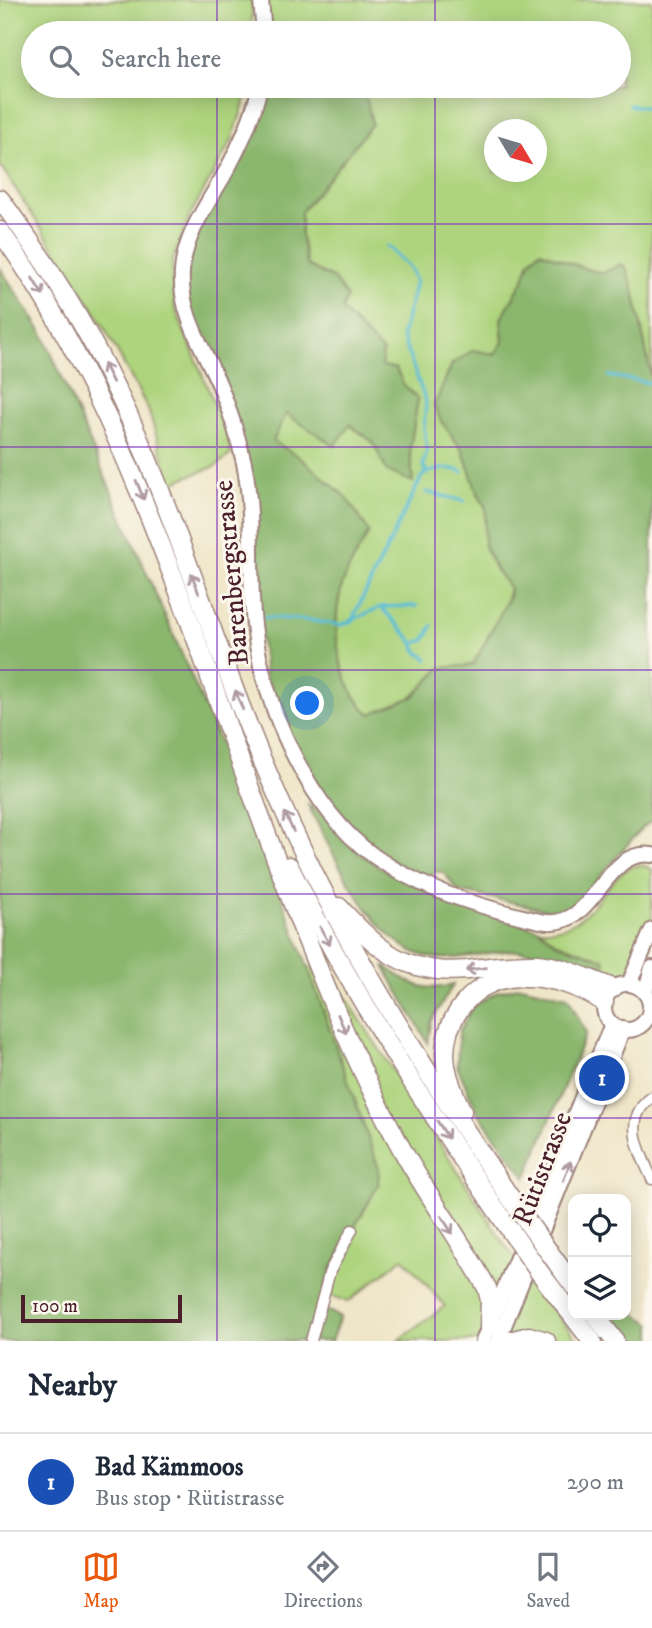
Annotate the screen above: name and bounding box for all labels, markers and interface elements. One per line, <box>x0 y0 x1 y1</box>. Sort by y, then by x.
search box <box>21 21 631 98</box>
icon: search <box>45 41 83 79</box>
text: Search here <box>101 43 221 76</box>
north arrow <box>484 119 547 182</box>
one-way arrow <box>31 277 45 297</box>
one-way arrow <box>100 363 114 384</box>
one-way arrow <box>134 479 147 501</box>
street label: Barenbergstrasse <box>206 479 257 667</box>
one-way arrow <box>188 572 201 594</box>
your location <box>290 686 324 720</box>
one-way arrow <box>231 689 244 711</box>
one-way arrow <box>282 812 295 833</box>
one-way arrow <box>319 925 332 946</box>
one-way arrow <box>465 962 488 975</box>
one-way arrow <box>336 1012 349 1034</box>
pin: 1 <box>579 1052 625 1104</box>
street label: Rütistrasse <box>505 1107 580 1230</box>
one-way arrow <box>436 1120 450 1140</box>
one-way arrow <box>562 1160 574 1182</box>
map controls <box>568 1194 631 1320</box>
button: locate <box>568 1194 631 1257</box>
one-way arrow <box>440 1214 454 1234</box>
button: layers <box>568 1257 631 1320</box>
scale bar <box>21 1292 182 1324</box>
text: 100 m <box>32 1295 78 1318</box>
text: Nearby <box>28 1368 117 1405</box>
text: Bad Kämmoos <box>95 1451 243 1484</box>
text: 1 <box>47 1468 55 1497</box>
text: 290 m <box>567 1468 624 1497</box>
text: Bus stop · Rütistrasse <box>95 1484 284 1513</box>
tab: Map <box>82 1548 120 1613</box>
tab: Directions <box>284 1548 363 1613</box>
tab: Saved <box>526 1548 570 1613</box>

